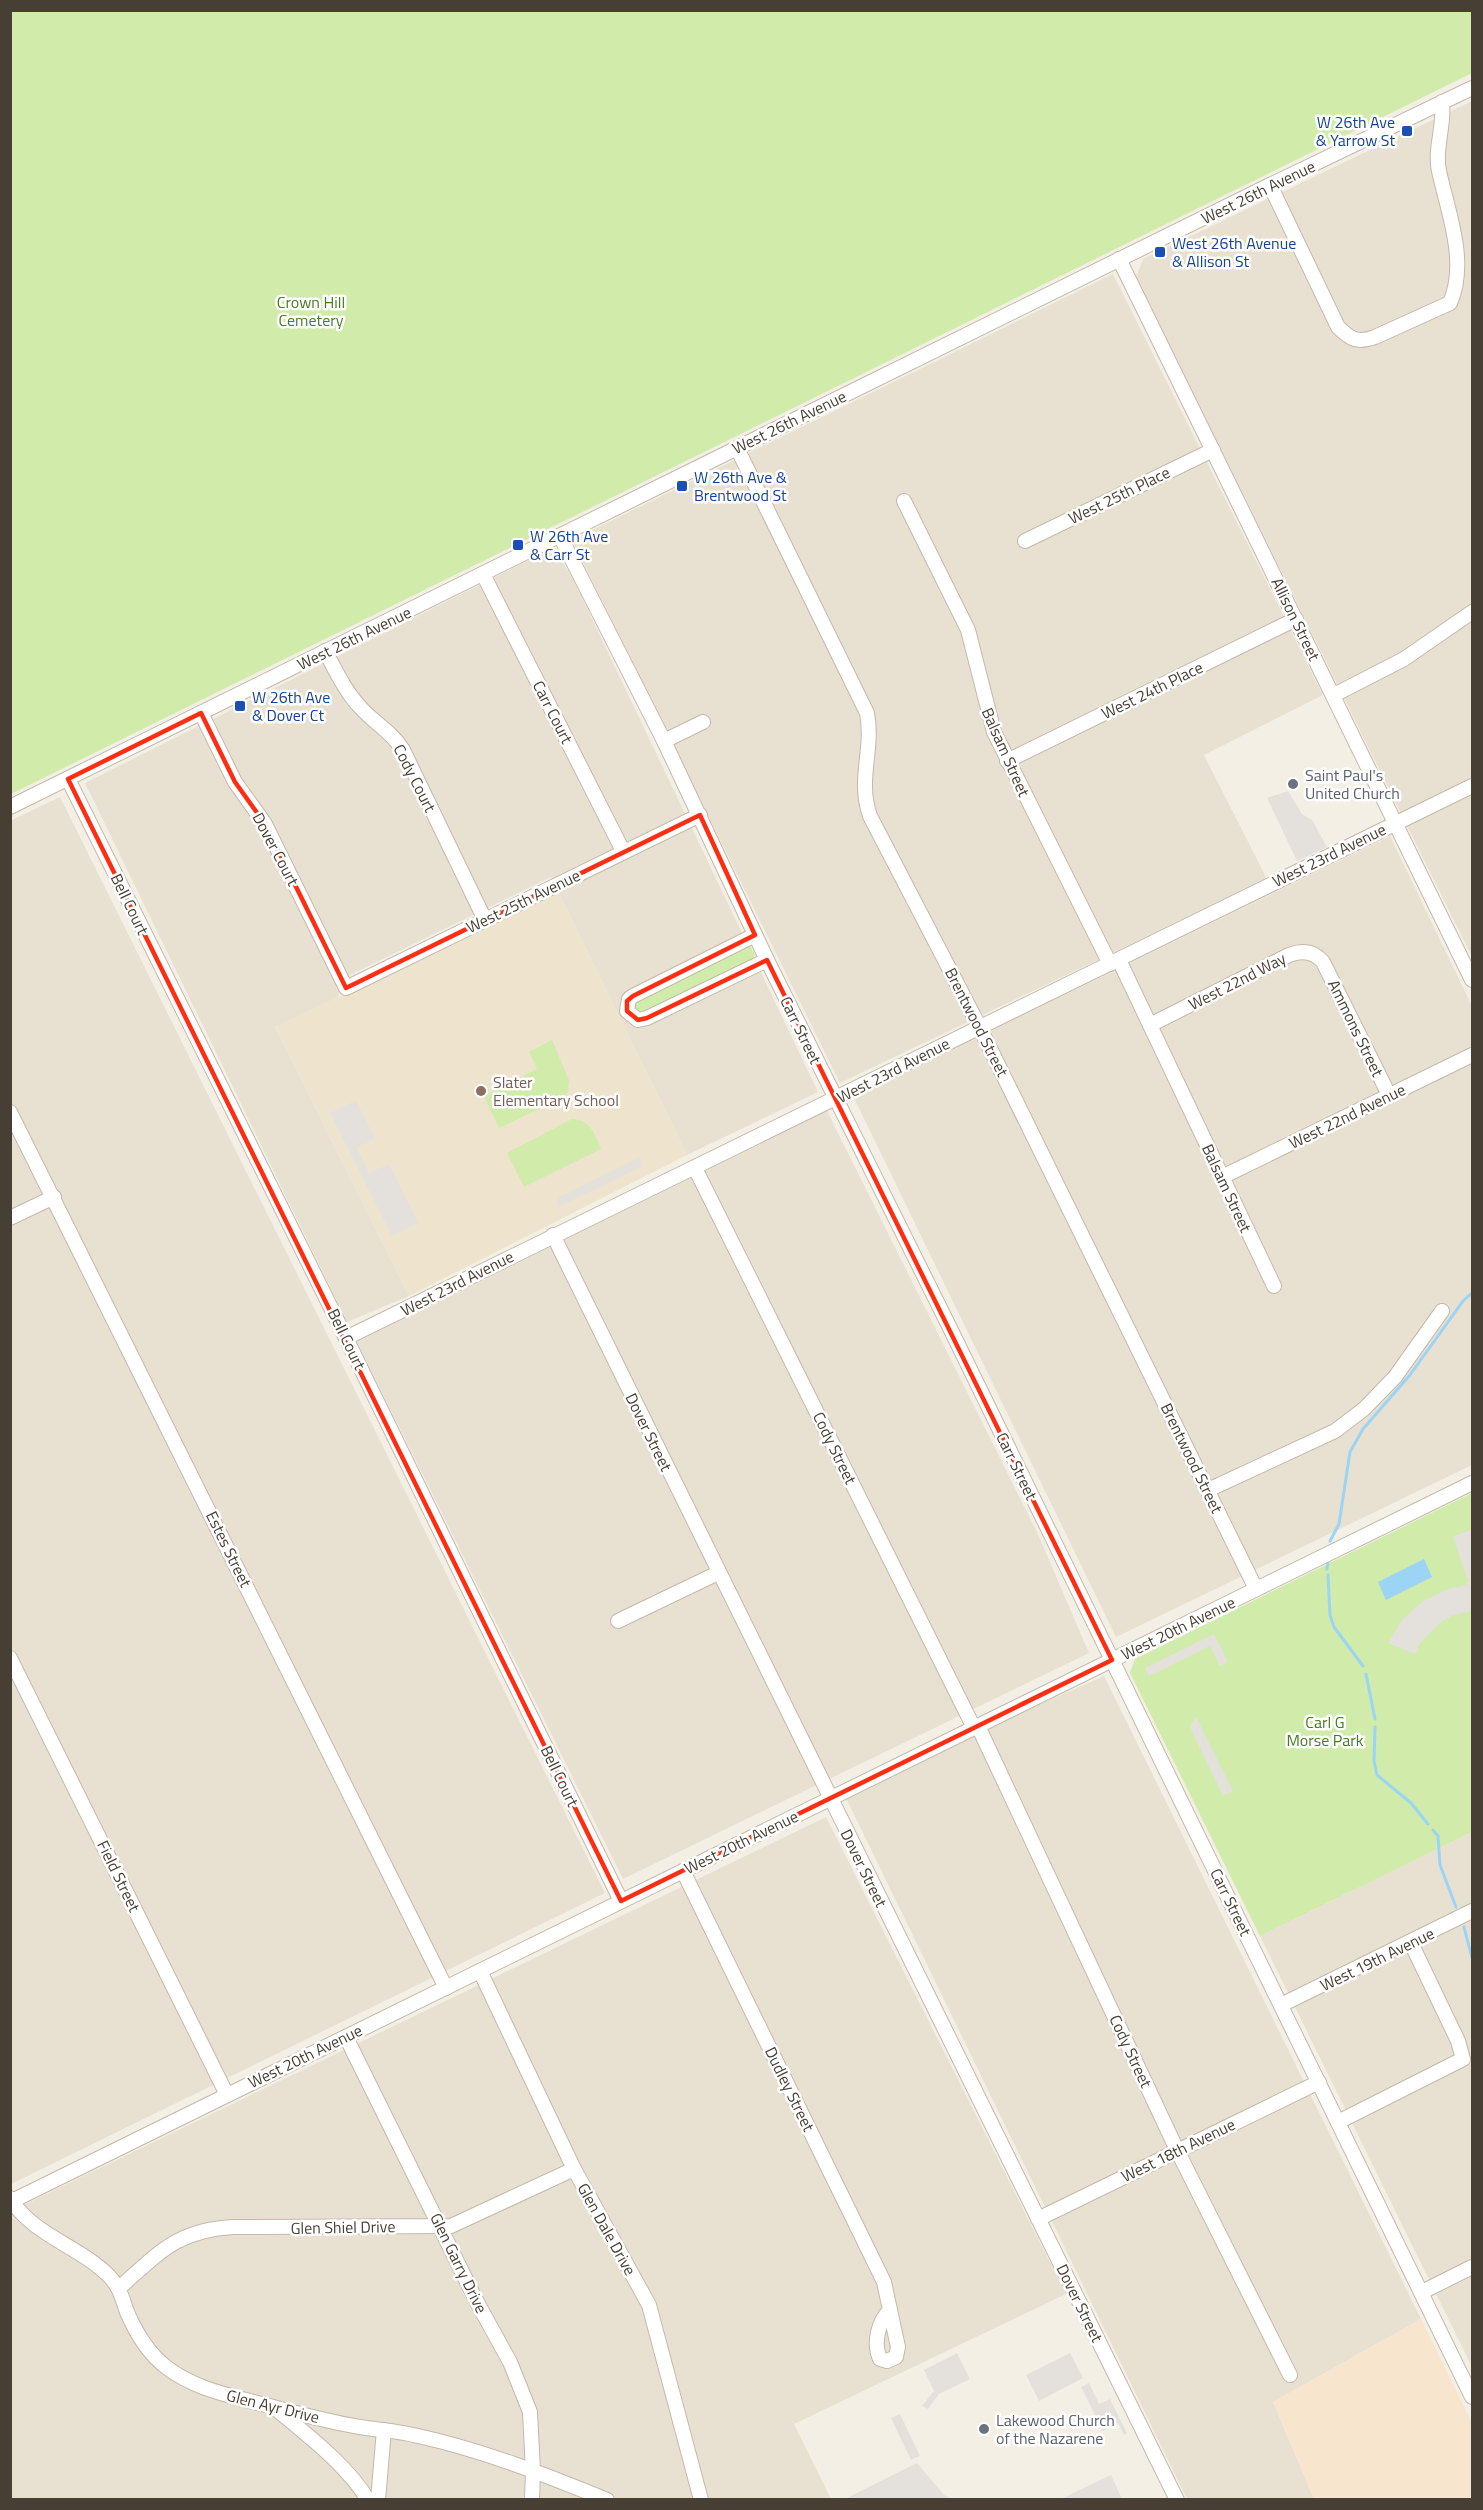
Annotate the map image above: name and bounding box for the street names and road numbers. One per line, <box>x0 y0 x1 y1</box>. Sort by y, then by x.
street label: West 26th Avenue <box>1197 154 1319 230</box>
street label: West 26th Avenue <box>728 384 850 460</box>
street label: West 25th Place <box>1064 460 1174 530</box>
street label: Allison Street <box>1266 573 1327 665</box>
street label: West 26th Avenue <box>293 600 415 676</box>
street label: West 24th Place <box>1097 655 1207 725</box>
street label: Carr Court <box>527 676 579 748</box>
street label: Balsam Street <box>976 704 1036 801</box>
street label: Cody Court <box>388 740 443 816</box>
street label: Dover Court <box>247 808 306 890</box>
street label: West 23rd Avenue <box>1268 817 1390 893</box>
street label: West 25th Avenue <box>462 863 584 939</box>
street label: Bell Court <box>105 869 155 939</box>
street label: West 22nd Way <box>1184 946 1290 1016</box>
street label: Brentwood Street <box>939 963 1015 1081</box>
street label: Ammons Street <box>1322 975 1390 1081</box>
street label: Carr Street <box>774 992 828 1068</box>
street label: West 23rd Avenue <box>832 1031 954 1109</box>
street label: West 22nd Avenue <box>1285 1077 1409 1155</box>
street label: Balsam Street <box>1196 1140 1258 1237</box>
street label: West 23rd Avenue <box>396 1244 518 1322</box>
street label: Bell Court <box>322 1304 372 1374</box>
street label: Dover Street <box>620 1389 678 1476</box>
street label: Brentwood Street <box>1155 1399 1229 1517</box>
street label: Cody Street <box>807 1408 863 1489</box>
street label: Carr Street <box>990 1428 1044 1504</box>
street label: Estes Street <box>200 1507 258 1592</box>
street label: West 20th Avenue <box>1117 1590 1239 1666</box>
street label: Bell Court <box>535 1741 585 1811</box>
street label: West 20th Avenue <box>680 1804 802 1880</box>
street label: Dover Street <box>835 1825 893 1912</box>
street label: Field Street <box>91 1836 147 1916</box>
street label: Carr Street <box>1204 1864 1258 1940</box>
street label: West 19th Avenue <box>1316 1921 1438 1997</box>
street label: Cody Street <box>1104 2011 1159 2092</box>
street label: West 20th Avenue <box>244 2018 366 2094</box>
street label: Dudley Street <box>759 2043 821 2136</box>
street label: West 18th Avenue <box>1117 2112 1239 2188</box>
street label: Glen Dale Drive <box>572 2178 642 2280</box>
street label: Glen Garry Drive <box>424 2209 494 2317</box>
street label: Glen Shiel Drive <box>290 2214 396 2240</box>
street label: Dover Street <box>1051 2260 1109 2347</box>
street label: Glen Ayr Drive <box>224 2383 322 2429</box>

